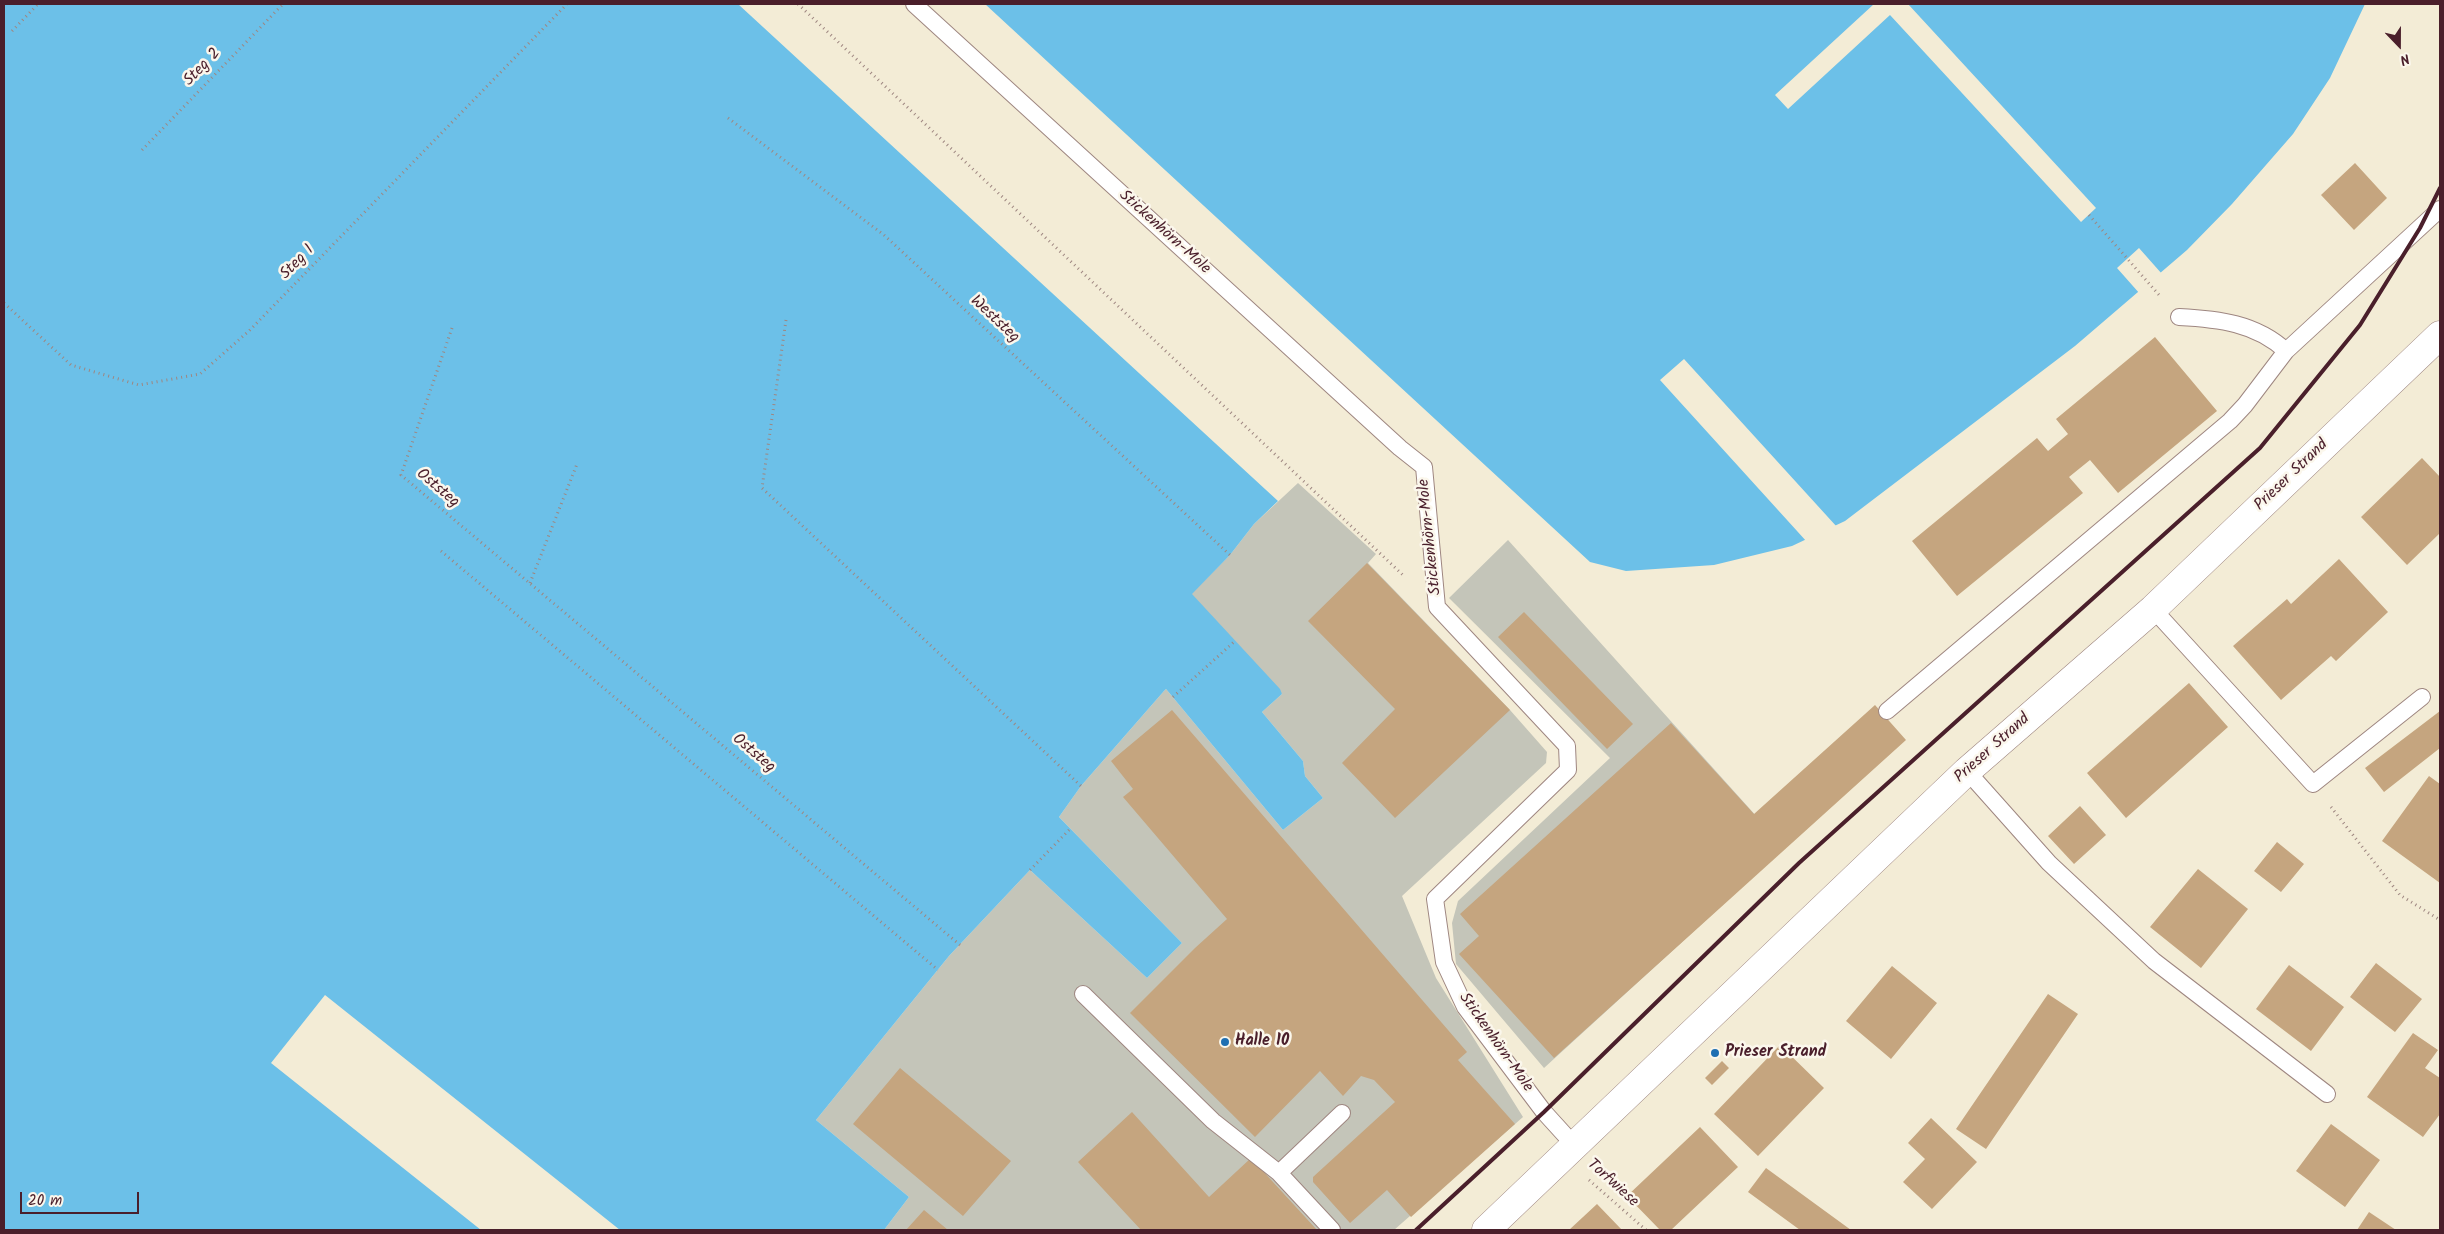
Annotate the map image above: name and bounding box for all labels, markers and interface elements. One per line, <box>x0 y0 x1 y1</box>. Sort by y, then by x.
north arrow <box>2374 20 2424 70</box>
street label: Steg 2 <box>180 45 226 91</box>
text: N <box>2396 47 2413 71</box>
street label: Stickenhörn-Mole <box>1114 187 1214 279</box>
street label: Steg 1 <box>277 242 319 284</box>
street label: Weststeg <box>965 292 1023 348</box>
street label: Prieser Strand <box>2251 436 2333 516</box>
street label: Oststeg <box>411 465 463 513</box>
street label: Stickenhörn-Mole <box>1415 478 1447 596</box>
street label: Prieser Strand <box>1951 710 2035 788</box>
street label: Oststeg <box>727 730 779 778</box>
street label: Stickenhörn-Mole <box>1454 990 1536 1096</box>
place label: Halle 10 <box>1235 1032 1289 1052</box>
marker: Halle 10 <box>1219 1036 1231 1048</box>
place label: Prieser Strand <box>1725 1043 1826 1063</box>
marker: Prieser Strand <box>1709 1047 1721 1059</box>
street label: Torfwiese <box>1582 1156 1642 1212</box>
scale bar <box>22 1182 141 1214</box>
text: 20 m <box>28 1189 62 1213</box>

